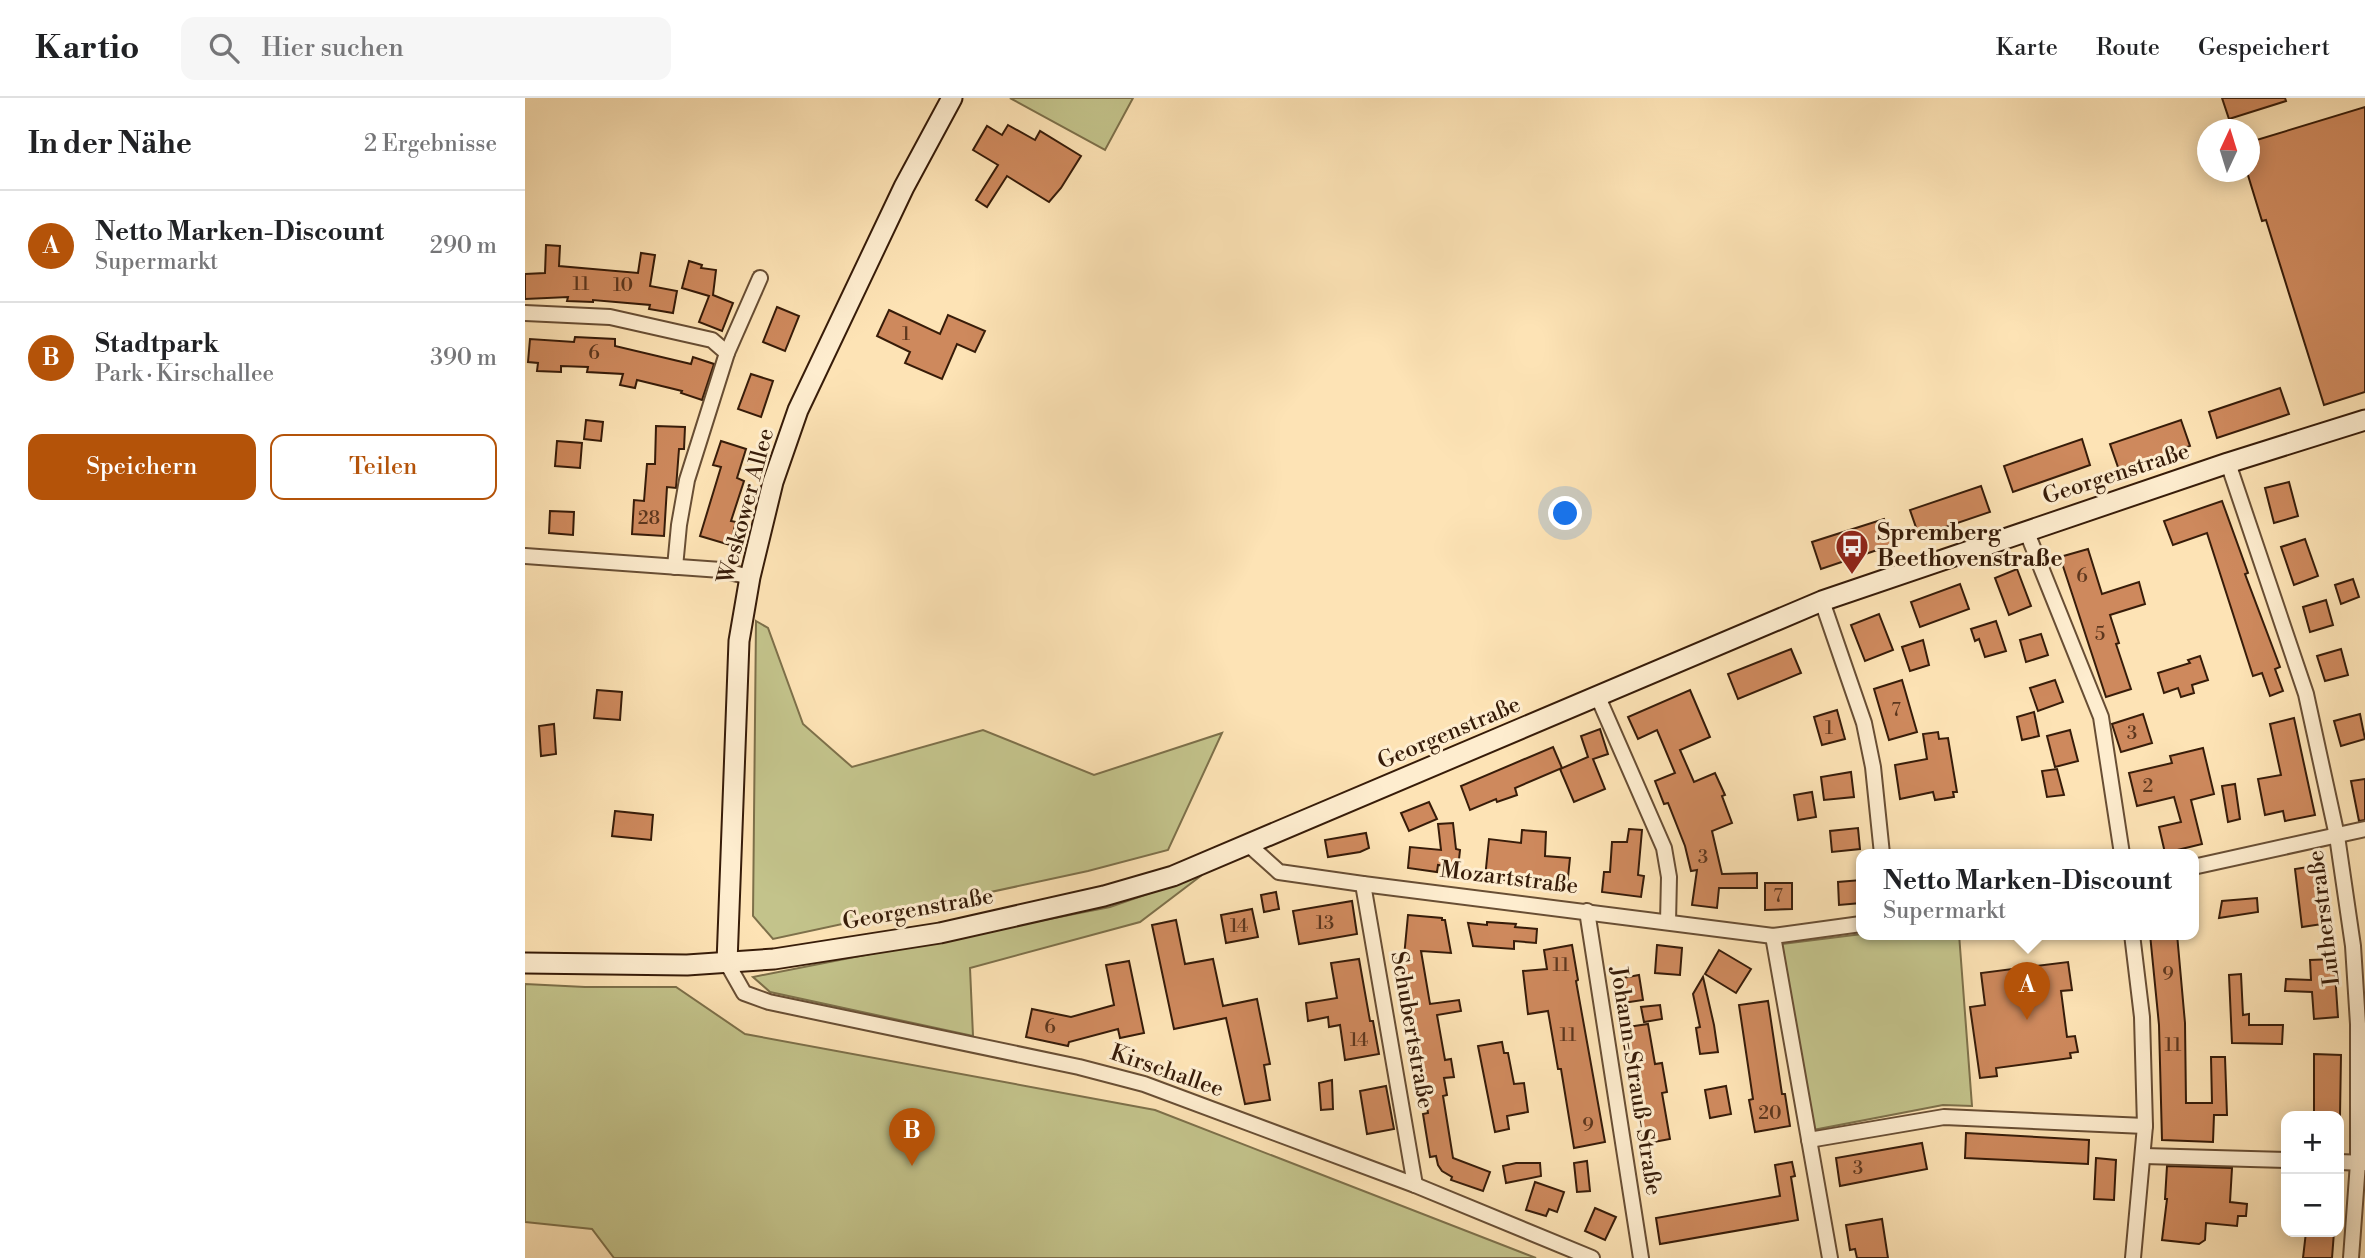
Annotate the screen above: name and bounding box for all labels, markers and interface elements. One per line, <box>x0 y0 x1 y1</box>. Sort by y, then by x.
search box <box>181 17 671 80</box>
text: Kartio <box>35 28 139 69</box>
icon: search <box>205 29 243 67</box>
text: Hier suchen <box>261 32 404 64</box>
text: Karte <box>1996 33 2058 63</box>
text: Route <box>2096 33 2160 63</box>
text: Gespeichert <box>2198 33 2330 63</box>
north arrow <box>2197 119 2260 182</box>
text: In der Nähe <box>28 125 192 163</box>
text: 2 Ergebnisse <box>364 130 497 158</box>
text: Netto Marken-Discount <box>95 216 384 248</box>
text: A <box>43 232 59 260</box>
text: 290 m <box>430 232 497 260</box>
text: Supermarkt <box>95 248 218 276</box>
house number: 11 <box>573 272 590 296</box>
house number: 10 <box>613 273 633 297</box>
house number: 1 <box>902 322 910 346</box>
text: Stadtpark <box>95 328 219 360</box>
house number: 6 <box>588 341 600 365</box>
text: B <box>42 344 60 372</box>
text: 390 m <box>430 344 497 372</box>
text: Park · Kirschallee <box>95 360 274 388</box>
street label: Weskower Allee <box>712 425 780 588</box>
button: Speichern <box>28 434 256 500</box>
button: Teilen <box>270 434 497 500</box>
street label: Georgenstraße <box>2039 437 2193 511</box>
your location <box>1548 496 1582 530</box>
house number: 28 <box>638 506 660 530</box>
place label: Spremberg Beethovenstraße <box>1877 519 2063 573</box>
bus stop icon: Spremberg Beethovenstraße <box>1833 527 1871 576</box>
house number: 6 <box>2076 564 2088 588</box>
house number: 5 <box>2095 622 2105 646</box>
street label: Georgenstraße <box>1373 690 1525 776</box>
house number: 7 <box>1891 698 1901 722</box>
house number: 1 <box>1825 716 1833 740</box>
house number: 3 <box>2127 721 2137 745</box>
house number: 2 <box>2143 774 2153 798</box>
house number: 3 <box>1698 845 1708 869</box>
popup <box>1856 849 2199 940</box>
street label: Lutherstraße <box>2302 849 2346 987</box>
street label: Mozartstraße <box>1438 856 1580 900</box>
text: Netto Marken-Discount <box>1883 865 2172 897</box>
street label: Georgenstraße <box>840 882 996 936</box>
house number: 7 <box>1773 884 1783 908</box>
text: Supermarkt <box>1883 897 2006 925</box>
house number: 13 <box>1316 911 1334 935</box>
house number: 14 <box>1230 914 1248 938</box>
street label: Schubertstraße <box>1384 949 1440 1111</box>
house number: 11 <box>1553 953 1570 977</box>
pin: A <box>2004 962 2050 1020</box>
house number: 9 <box>2162 962 2174 986</box>
street label: Johann-Strauß-Straße <box>1604 964 1668 1197</box>
house number: 6 <box>1044 1015 1056 1039</box>
house number: 11 <box>1560 1023 1577 1047</box>
house number: 14 <box>1350 1028 1368 1052</box>
house number: 11 <box>2165 1033 2182 1057</box>
street label: Kirschallee <box>1107 1039 1227 1103</box>
house number: 20 <box>1758 1101 1782 1125</box>
pin: B <box>889 1108 935 1166</box>
map controls <box>2281 1111 2344 1237</box>
button: + <box>2281 1111 2344 1174</box>
house number: 9 <box>1582 1113 1594 1137</box>
house number: 3 <box>1853 1156 1863 1180</box>
button: − <box>2281 1174 2344 1237</box>

